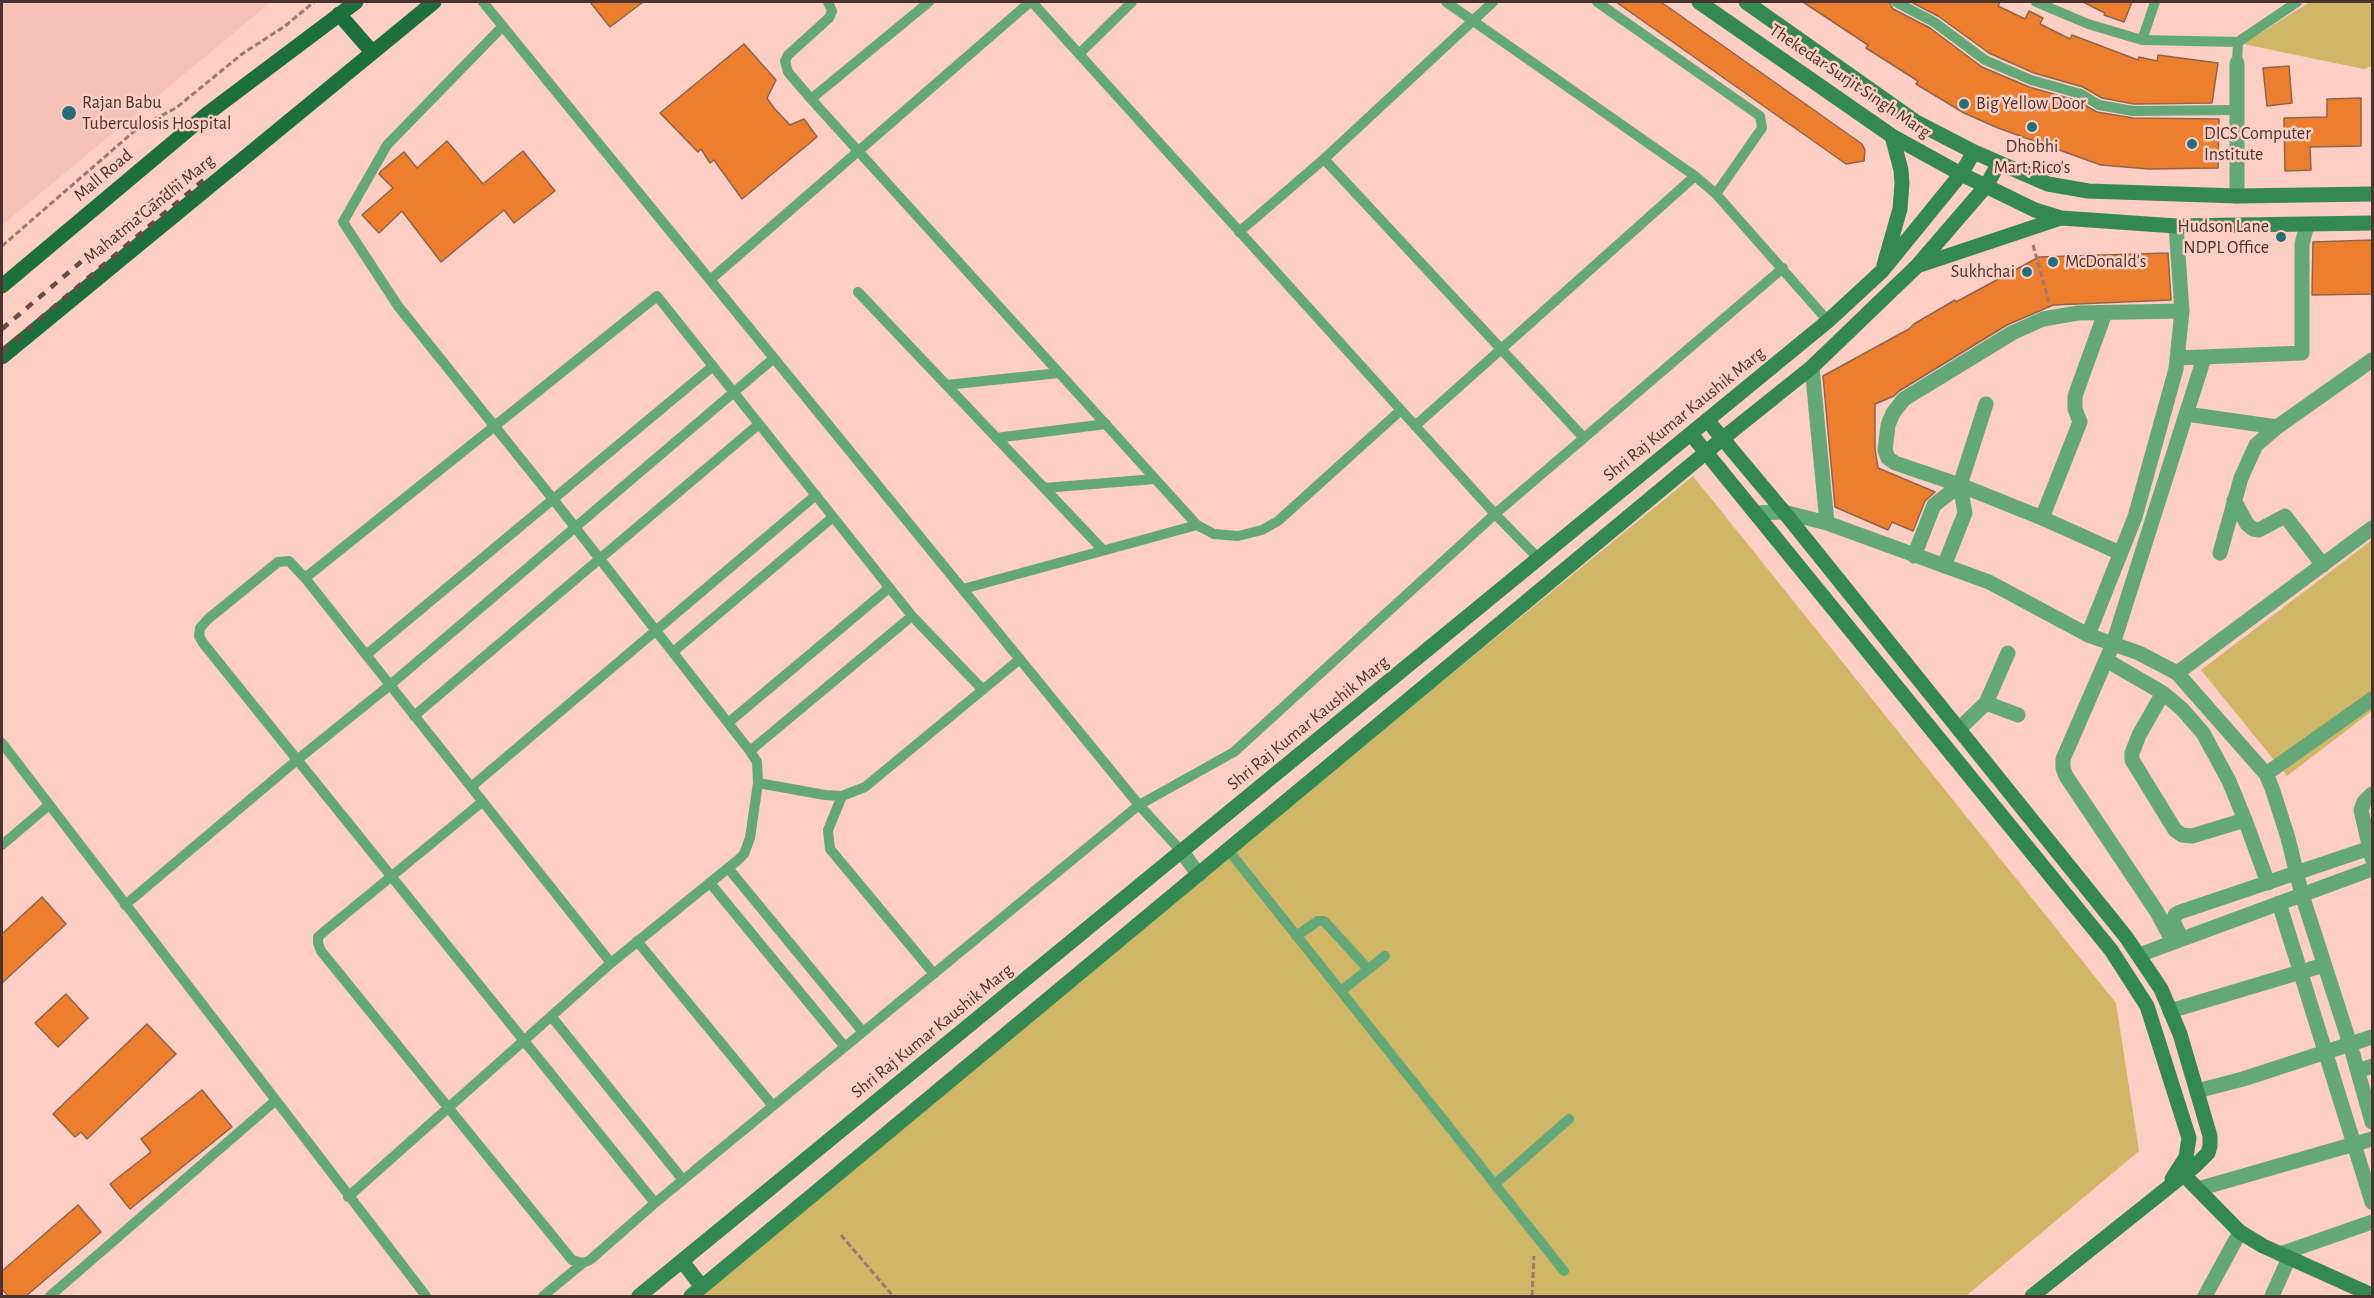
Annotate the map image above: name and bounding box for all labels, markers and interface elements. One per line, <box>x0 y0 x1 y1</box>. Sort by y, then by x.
street label: Thekedar Surjit Singh Marg <box>1765 19 1935 143</box>
place label: Rajan Babu Tuberculosis Hospital <box>82 92 232 134</box>
place label: Big Yellow Door <box>1976 93 2086 115</box>
marker: Big Yellow Door <box>1957 97 1971 111</box>
marker: Rajan Babu Tuberculosis Hospital <box>60 104 78 122</box>
marker: Dhobhi Mart;Rico's <box>2025 120 2039 134</box>
place label: DICS Computer Institute <box>2204 123 2311 166</box>
place label: Dhobhi Mart;Rico's <box>1994 136 2070 178</box>
marker: DICS Computer Institute <box>2185 137 2199 151</box>
street label: Mall Road <box>69 144 137 206</box>
street label: Mahatma Gandhi Marg <box>79 150 219 268</box>
place label: Hudson Lane NDPL Office <box>2178 216 2269 258</box>
marker: Hudson Lane NDPL Office <box>2274 230 2288 244</box>
place label: McDonald's <box>2065 251 2147 273</box>
marker: McDonald's <box>2046 255 2060 269</box>
place label: Sukhchai <box>1951 261 2015 283</box>
marker: Sukhchai <box>2020 265 2034 279</box>
street label: Shri Raj Kumar Kaushik Marg <box>1599 342 1769 486</box>
street label: Shri Raj Kumar Kaushik Marg <box>1223 651 1393 795</box>
street label: Shri Raj Kumar Kaushik Marg <box>847 959 1017 1103</box>

